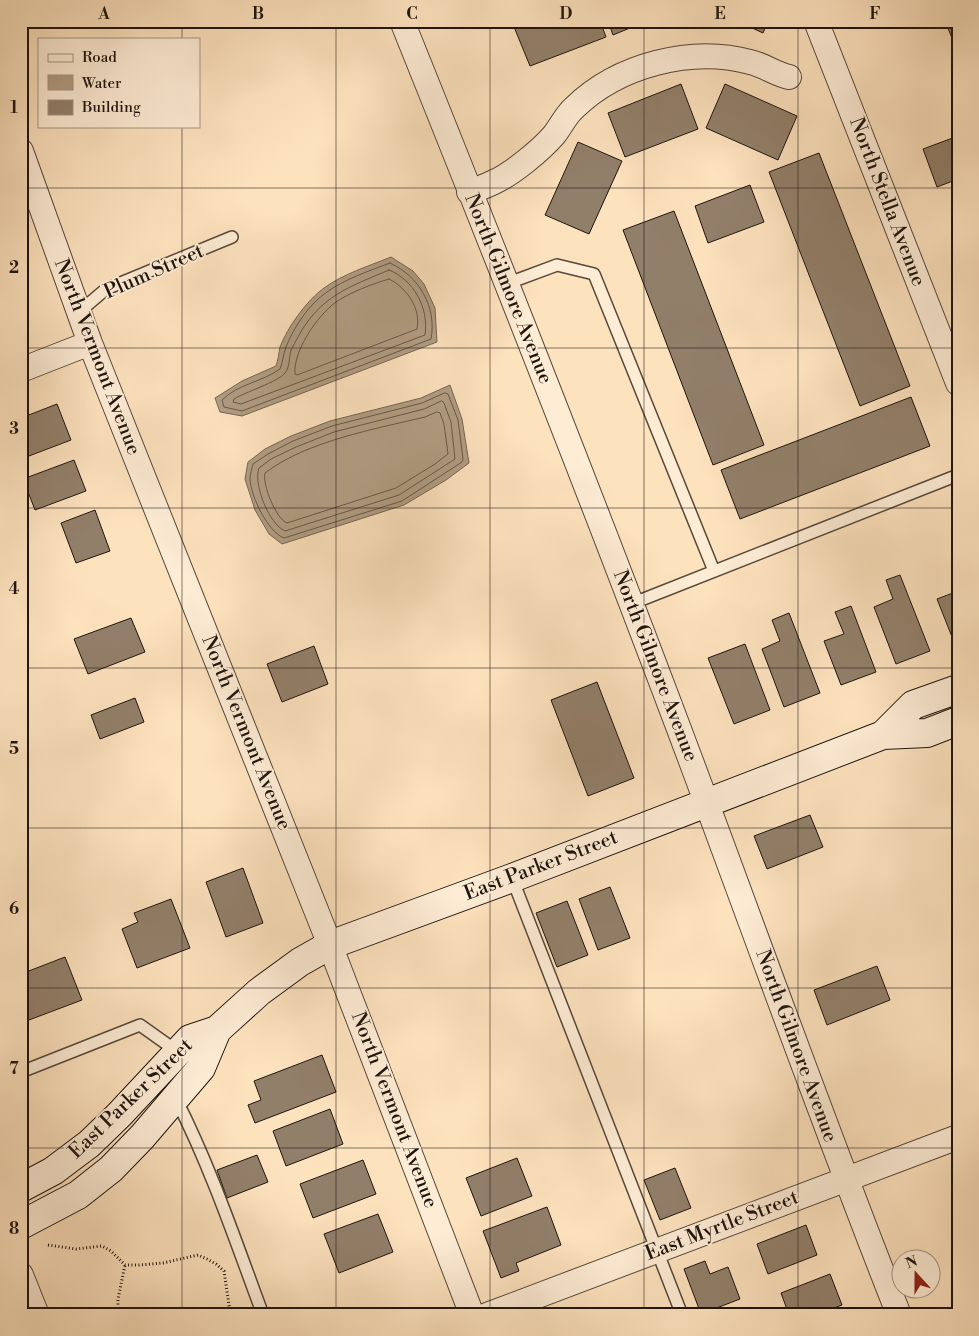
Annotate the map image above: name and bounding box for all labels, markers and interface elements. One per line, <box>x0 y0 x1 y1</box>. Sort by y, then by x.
text: A <box>97 4 110 24</box>
text: B <box>252 4 264 24</box>
text: C <box>406 4 418 24</box>
text: D <box>560 4 573 24</box>
text: E <box>714 4 726 24</box>
text: F <box>869 4 881 24</box>
legend <box>38 38 200 128</box>
text: Road <box>82 48 117 67</box>
text: Water <box>81 74 122 93</box>
text: 1 <box>10 98 18 118</box>
text: Building <box>81 98 141 117</box>
street label: North Stella Avenue <box>843 114 931 290</box>
street label: North Gilmore Avenue <box>458 190 558 388</box>
street label: Plum Street <box>100 239 208 305</box>
street label: North Vermont Avenue <box>48 255 146 459</box>
text: 2 <box>9 258 19 278</box>
text: 3 <box>9 419 19 439</box>
street label: North Gilmore Avenue <box>607 567 703 765</box>
text: 4 <box>9 579 20 599</box>
street label: North Vermont Avenue <box>195 632 297 834</box>
text: 5 <box>9 739 19 759</box>
street label: East Parker Street <box>461 825 621 907</box>
text: 6 <box>9 899 19 919</box>
street label: North Gilmore Avenue <box>750 946 842 1146</box>
street label: North Vermont Avenue <box>345 1008 443 1212</box>
street label: East Parker Street <box>64 1034 198 1164</box>
text: 7 <box>9 1059 19 1079</box>
street label: East Myrtle Street <box>642 1185 802 1267</box>
text: 8 <box>9 1219 19 1239</box>
north arrow <box>892 1248 942 1298</box>
text: N <box>903 1252 920 1273</box>

